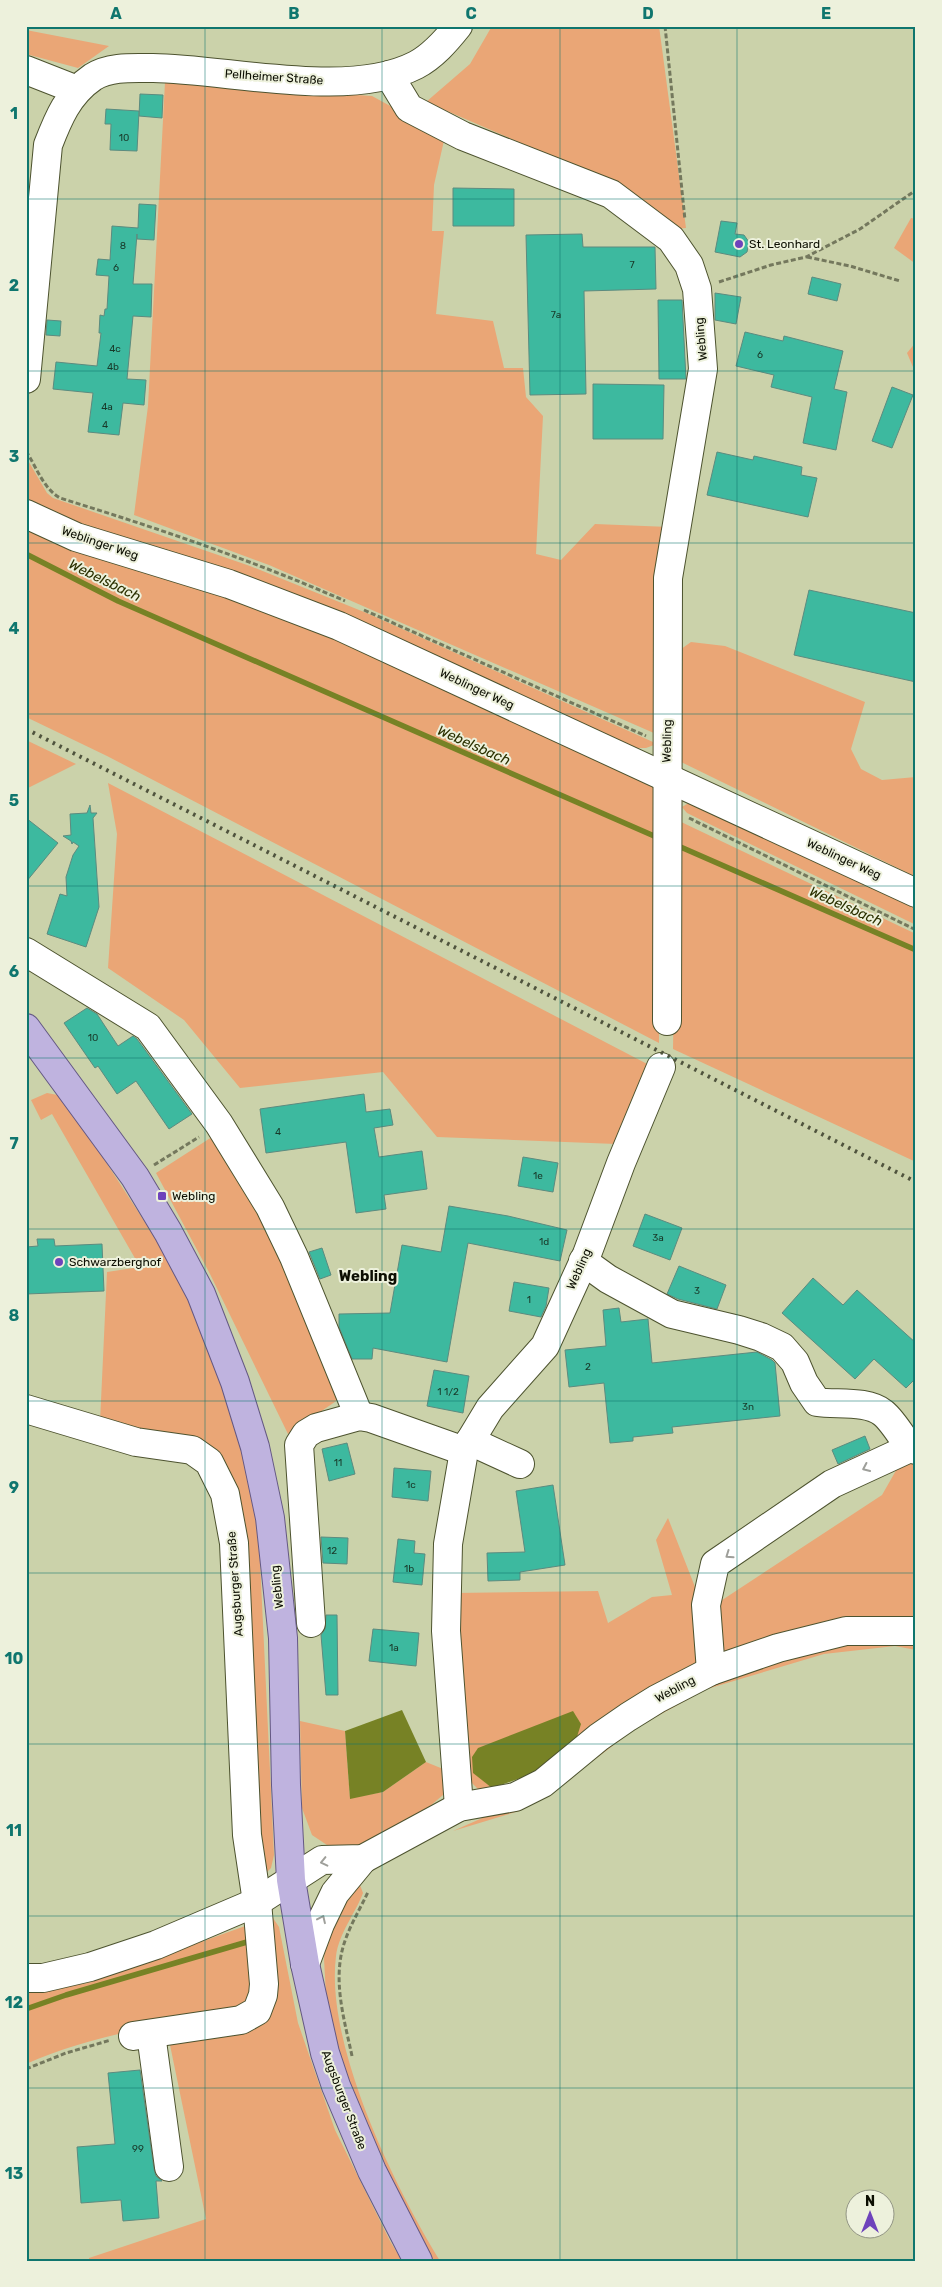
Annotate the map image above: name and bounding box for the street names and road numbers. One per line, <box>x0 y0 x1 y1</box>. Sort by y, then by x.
street label: Pellheimer Straße <box>224 67 324 87</box>
street label: Webling <box>692 317 710 361</box>
street label: Weblinger Weg <box>60 523 140 563</box>
street label: Weblinger Weg <box>438 666 516 712</box>
street label: Webling <box>660 719 674 763</box>
street label: Weblinger Weg <box>805 836 883 882</box>
street label: Webling <box>564 1246 594 1292</box>
street label: Augsburger Straße <box>224 1531 246 1637</box>
street label: Webling <box>268 1565 286 1609</box>
street label: Webling <box>653 1673 697 1705</box>
street label: Augsburger Straße <box>319 2048 370 2152</box>

